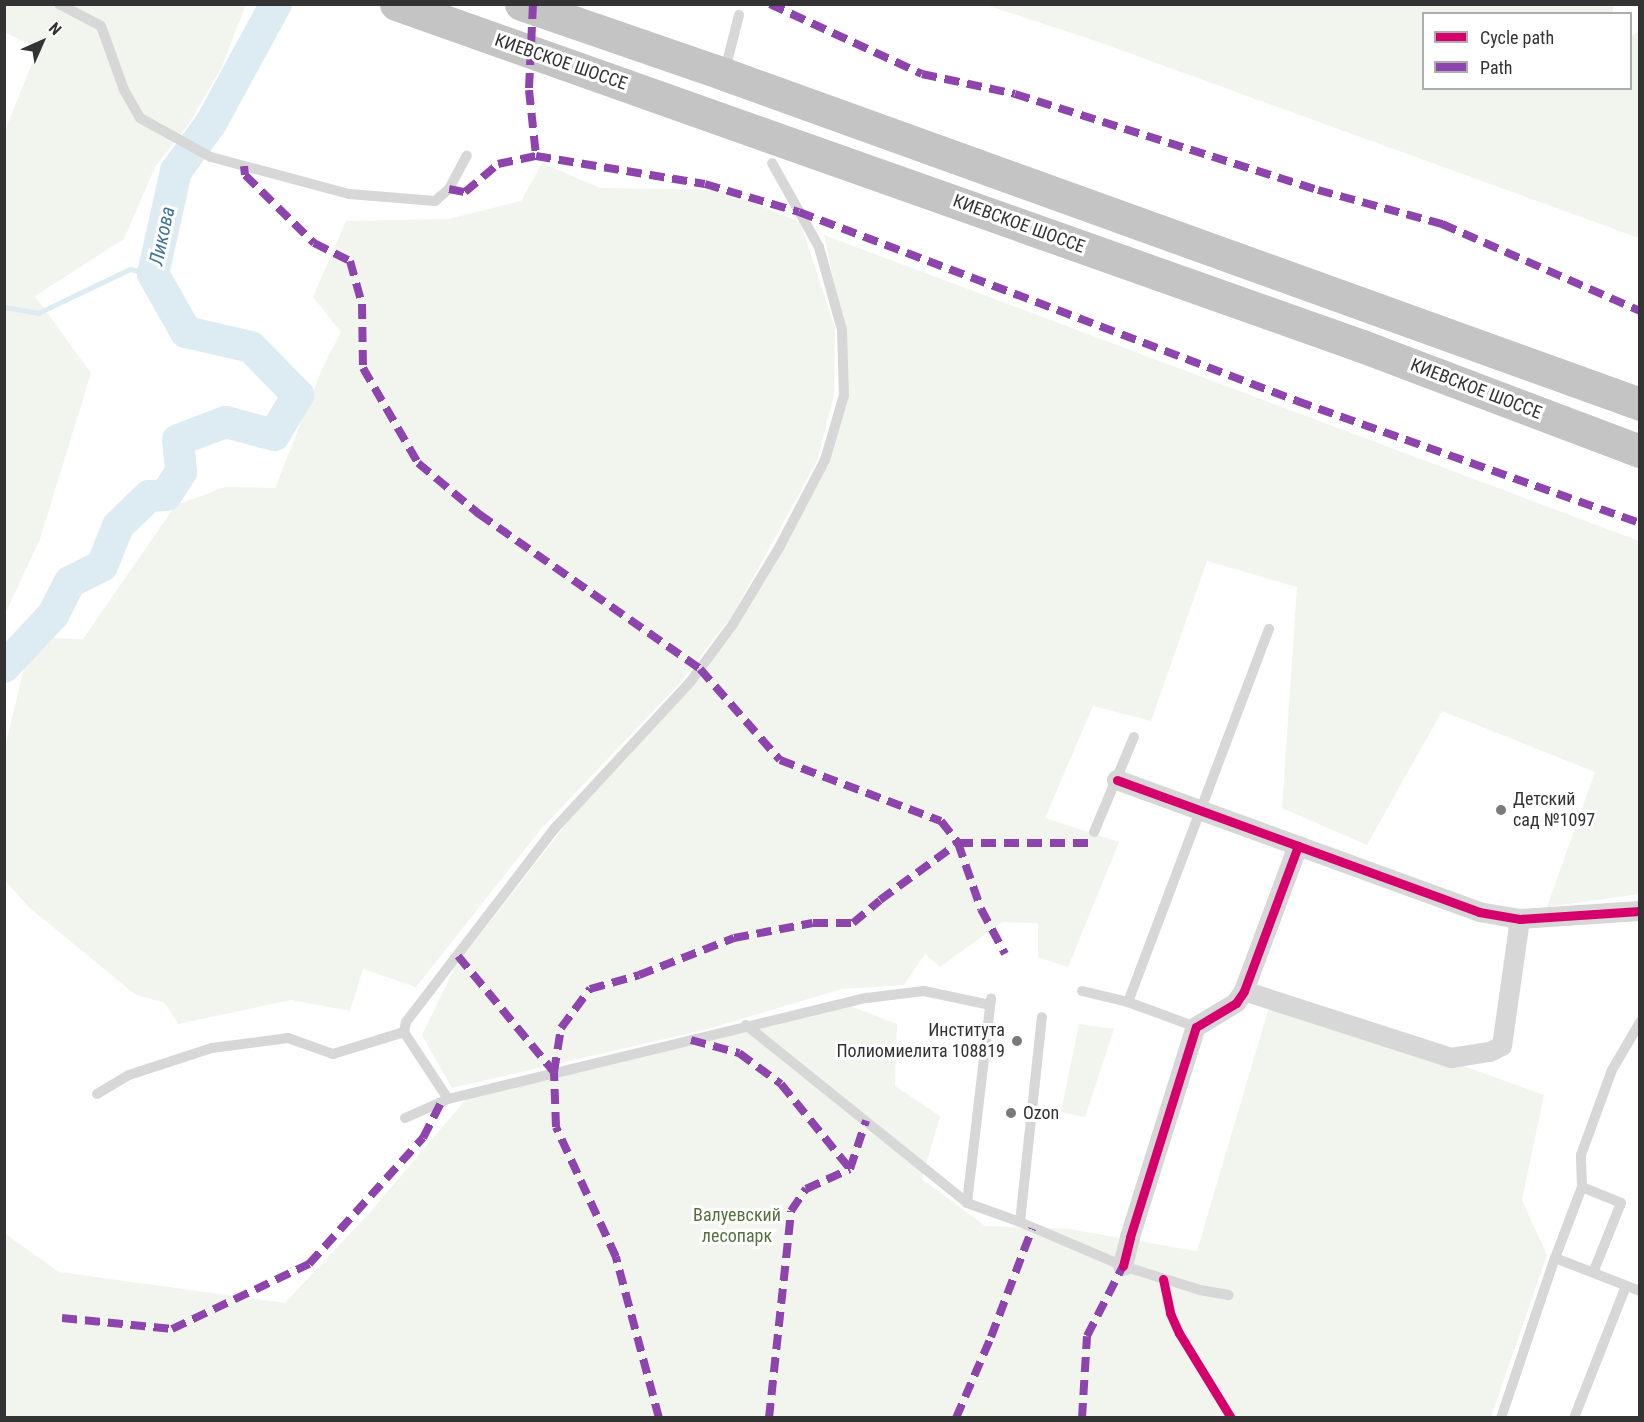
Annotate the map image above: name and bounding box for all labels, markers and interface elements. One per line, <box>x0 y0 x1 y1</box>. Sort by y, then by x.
north arrow <box>12 12 72 72</box>
legend <box>1422 12 1632 90</box>
text: N <box>45 19 65 39</box>
text: Cycle path <box>1480 27 1554 48</box>
street label: КИЕВСКОЕ ШОССЕ <box>492 29 630 95</box>
text: Path <box>1480 57 1513 78</box>
street label: КИЕВСКОЕ ШОССЕ <box>950 190 1088 258</box>
water label: Ликова <box>144 204 180 268</box>
street label: КИЕВСКОЕ ШОССЕ <box>1407 354 1545 424</box>
place label: Детский сад №1097 <box>1513 789 1595 832</box>
marker: Детский сад №1097 <box>1494 803 1508 817</box>
place label: Института Полиомиелита 108819 <box>836 1020 1005 1062</box>
marker: Института Полиомиелита 108819 <box>1010 1034 1024 1048</box>
place label: Ozon <box>1023 1102 1059 1124</box>
marker: Ozon <box>1004 1106 1018 1120</box>
park label: Валуевский лесопарк <box>693 1205 781 1248</box>

